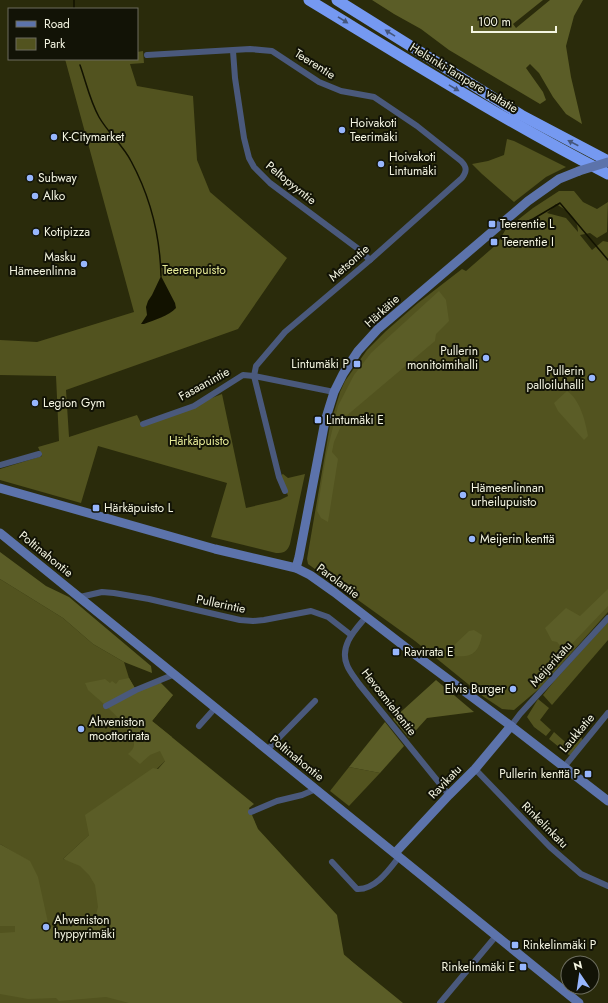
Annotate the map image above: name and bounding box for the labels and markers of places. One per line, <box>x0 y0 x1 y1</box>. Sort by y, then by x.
place label: Hoivakoti Teerimäki <box>350 114 398 146</box>
marker: Hoivakoti Teerimäki <box>337 125 347 135</box>
place label: K-Citymarket <box>62 128 124 146</box>
marker: K-Citymarket <box>49 132 59 142</box>
place label: Hoivakoti Lintumäki <box>389 148 437 180</box>
marker: Hoivakoti Lintumäki <box>376 159 386 169</box>
place label: Subway <box>38 169 77 187</box>
marker: Subway <box>25 173 35 183</box>
place label: Alko <box>43 187 66 205</box>
marker: Alko <box>30 191 40 201</box>
place label: Teerentie L <box>500 215 555 233</box>
marker: Teerentie L <box>487 219 497 229</box>
place label: Kotipizza <box>44 223 90 241</box>
marker: Kotipizza <box>31 227 41 237</box>
place label: Teerentie I <box>502 233 554 251</box>
marker: Teerentie I <box>489 237 499 247</box>
place label: Masku Hämeenlinna <box>9 248 76 280</box>
marker: Masku Hämeenlinna <box>79 259 89 269</box>
place label: Pullerin monitoimihalli <box>407 342 478 374</box>
marker: Pullerin monitoimihalli <box>481 353 491 363</box>
place label: Lintumäki P <box>291 355 349 373</box>
marker: Lintumäki P <box>352 359 362 369</box>
place label: Pullerin palloiluhalli <box>526 362 584 394</box>
marker: Pullerin palloiluhalli <box>587 373 597 383</box>
place label: Legion Gym <box>43 394 105 412</box>
marker: Legion Gym <box>30 398 40 408</box>
place label: Lintumäki E <box>326 411 384 429</box>
marker: Lintumäki E <box>313 415 323 425</box>
place label: Hämeenlinnan urheilupuisto <box>471 479 544 511</box>
marker: Hämeenlinnan urheilupuisto <box>458 490 468 500</box>
place label: Härkäpuisto L <box>104 499 174 517</box>
marker: Härkäpuisto L <box>91 503 101 513</box>
place label: Meijerin kenttä <box>480 530 555 548</box>
marker: Meijerin kenttä <box>467 534 477 544</box>
place label: Ravirata E <box>404 643 454 661</box>
marker: Ravirata E <box>391 647 401 657</box>
place label: Elvis Burger <box>445 680 506 698</box>
marker: Elvis Burger <box>508 684 518 694</box>
place label: Ahveniston moottorirata <box>89 713 150 745</box>
marker: Ahveniston moottorirata <box>76 724 86 734</box>
place label: Pullerin kenttä P <box>499 765 580 783</box>
marker: Pullerin kenttä P <box>583 769 593 779</box>
place label: Ahveniston hyppyrimäki <box>54 911 115 943</box>
marker: Ahveniston hyppyrimäki <box>41 922 51 932</box>
place label: Rinkelinmäki P <box>523 936 597 954</box>
marker: Rinkelinmäki P <box>510 940 520 950</box>
place label: Rinkelinmäki E <box>442 958 515 976</box>
marker: Rinkelinmäki E <box>518 962 528 972</box>

